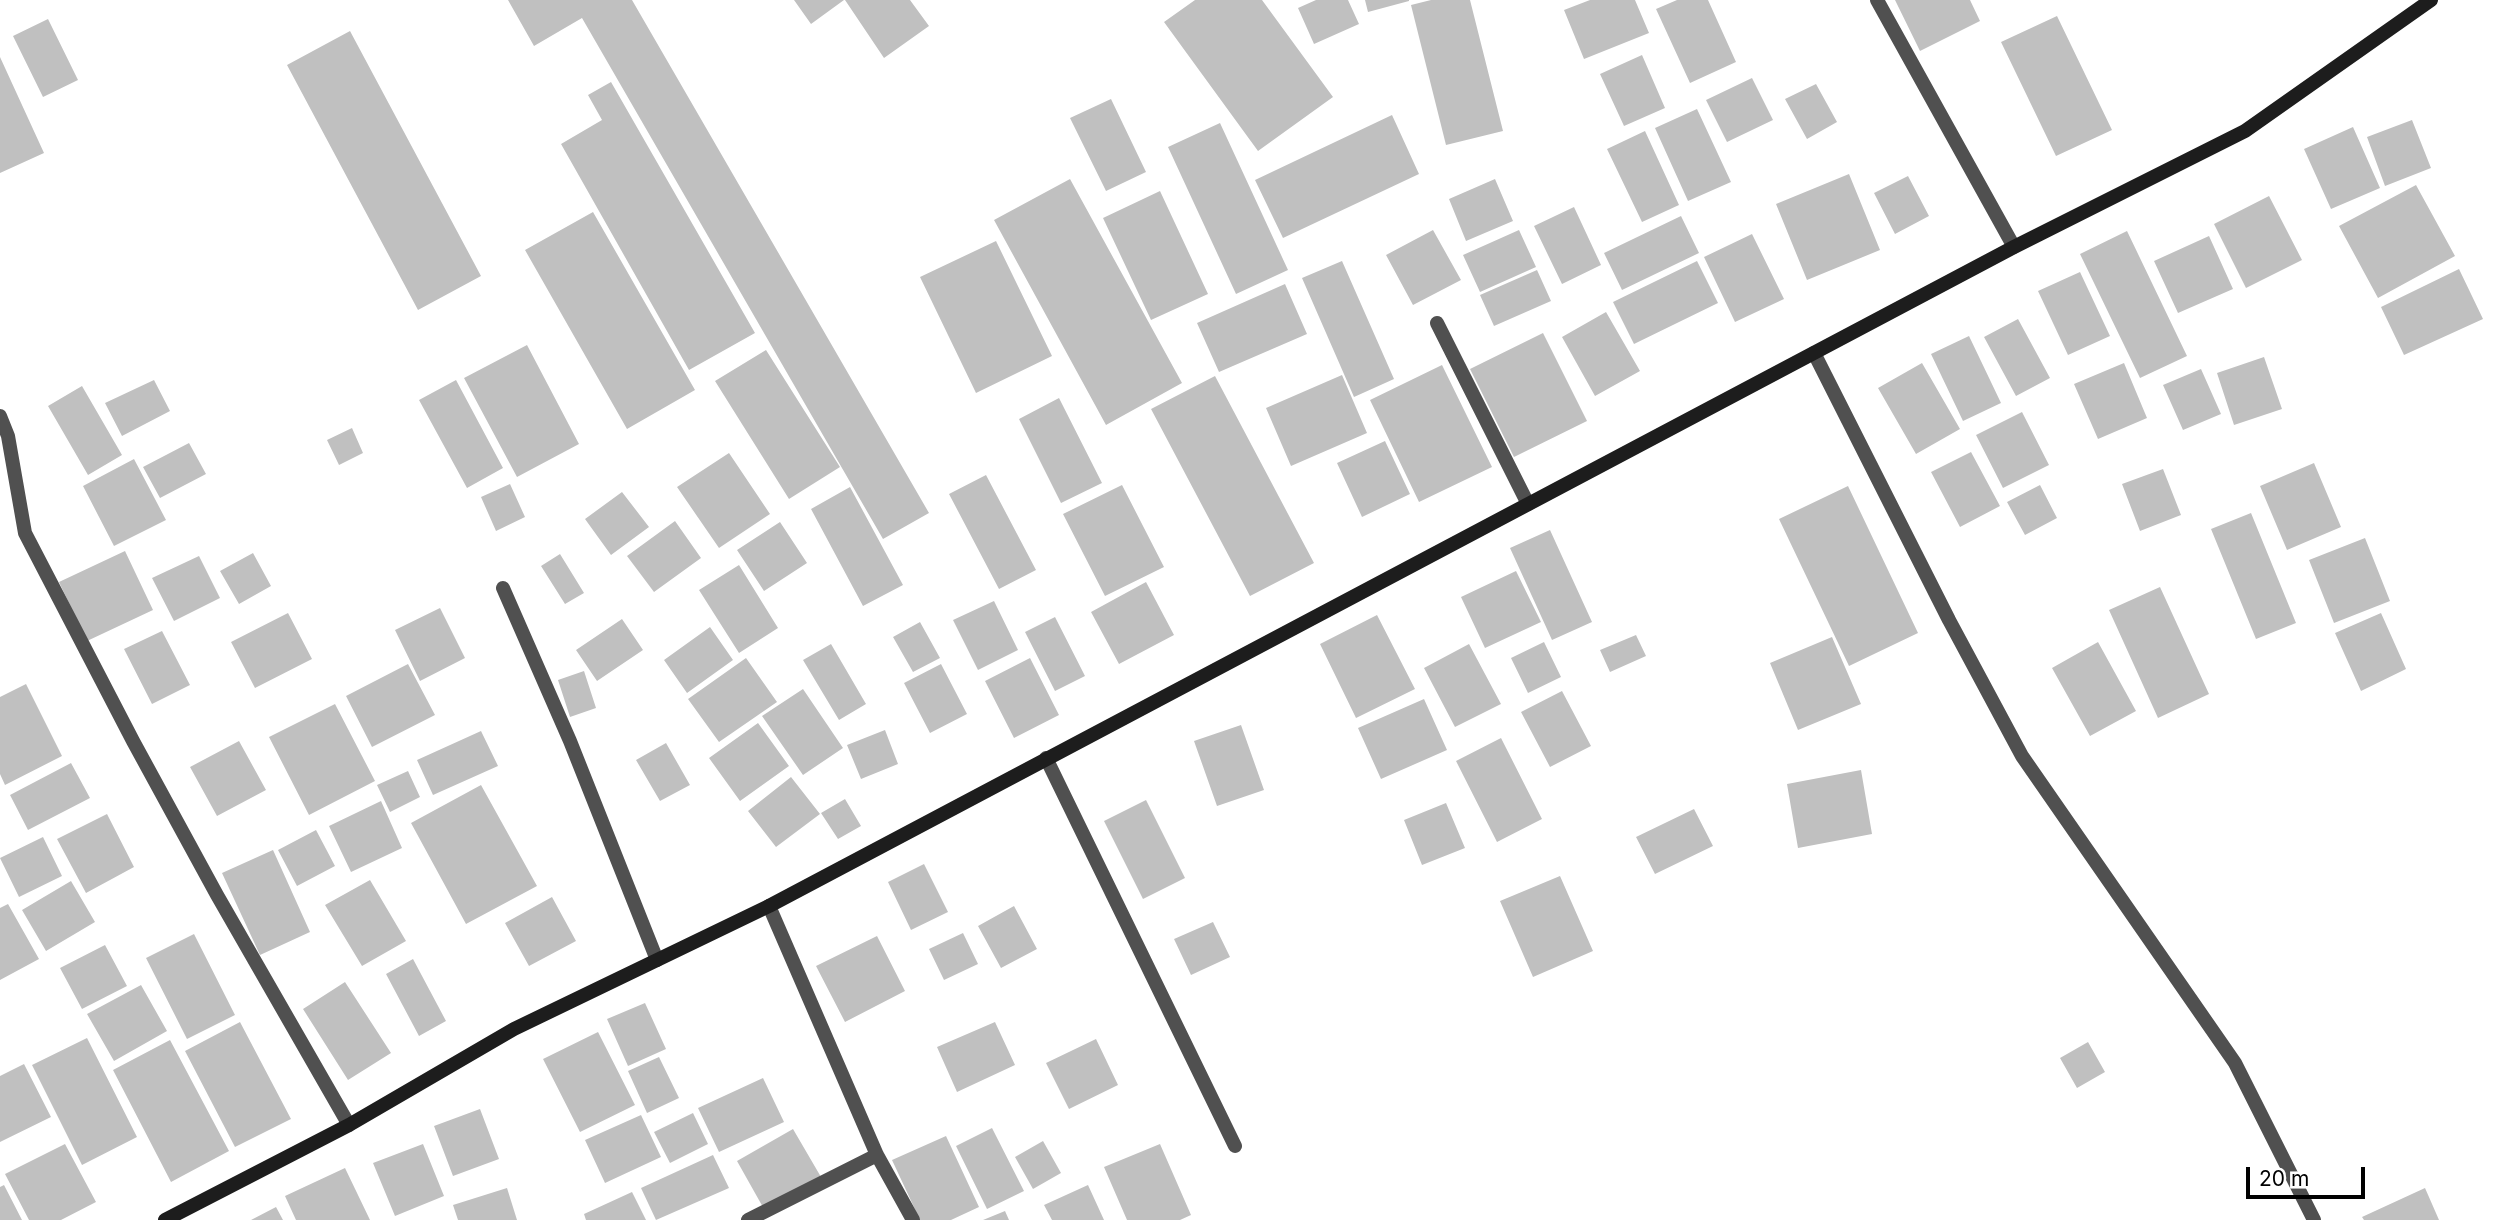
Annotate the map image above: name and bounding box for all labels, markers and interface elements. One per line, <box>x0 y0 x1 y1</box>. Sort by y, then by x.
scale bar <box>2250 1154 2369 1198</box>
text: 20 m <box>2259 1166 2309 1191</box>

